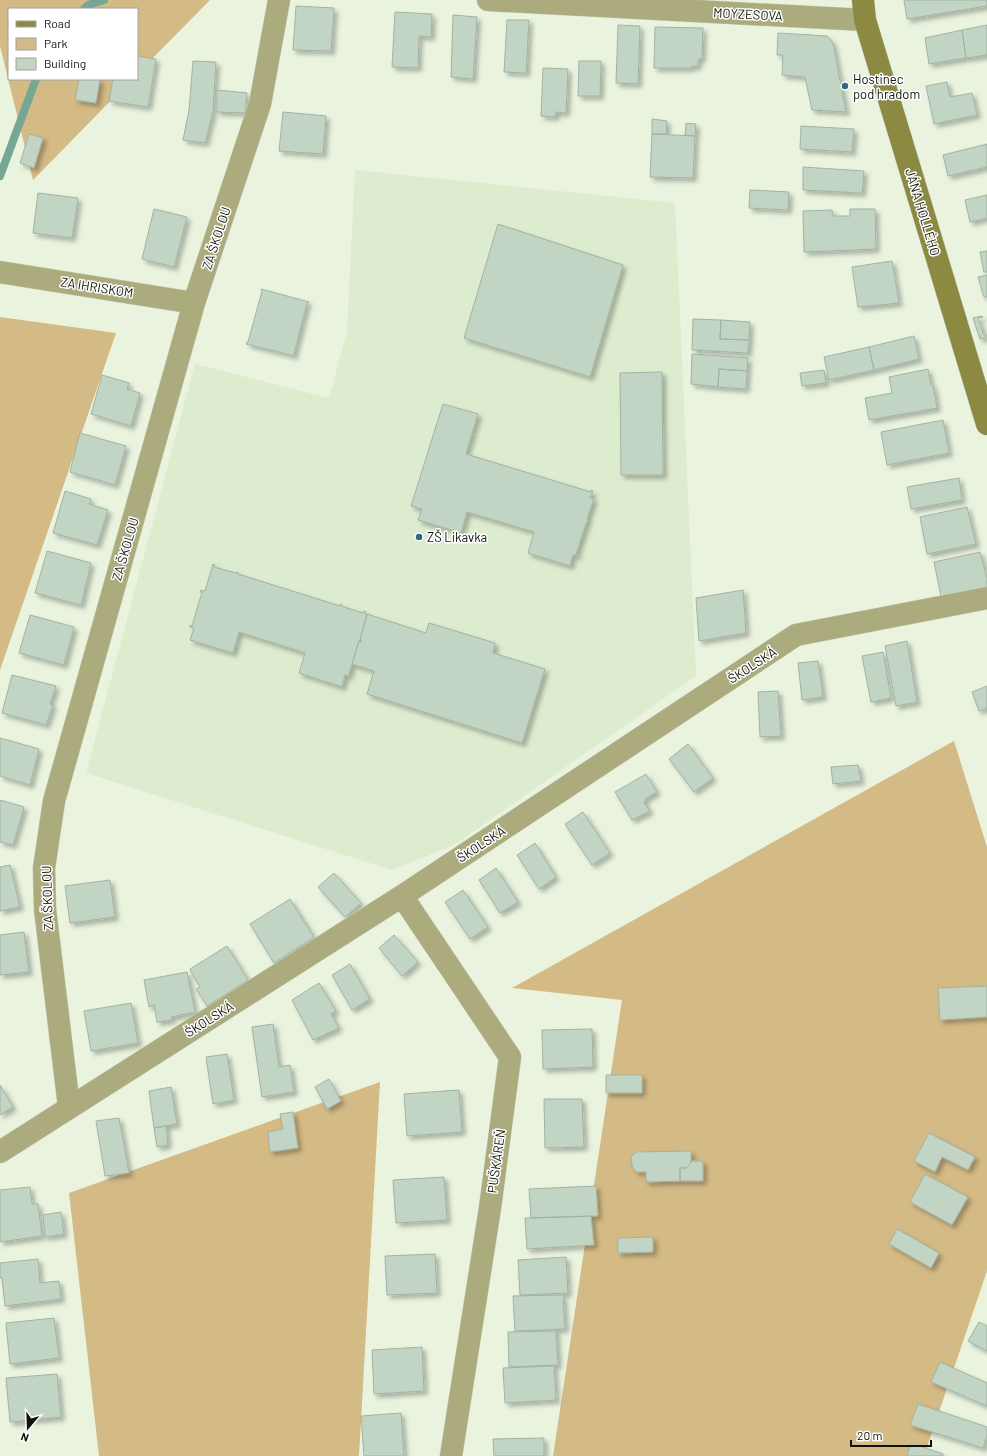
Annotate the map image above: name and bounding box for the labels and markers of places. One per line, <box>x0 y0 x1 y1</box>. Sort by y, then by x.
place label: Hostinec pod hradom <box>853 71 920 102</box>
marker: Hostinec pod hradom <box>840 81 850 91</box>
place label: ZŠ Likavka <box>427 529 487 545</box>
marker: ZŠ Likavka <box>414 532 424 542</box>

